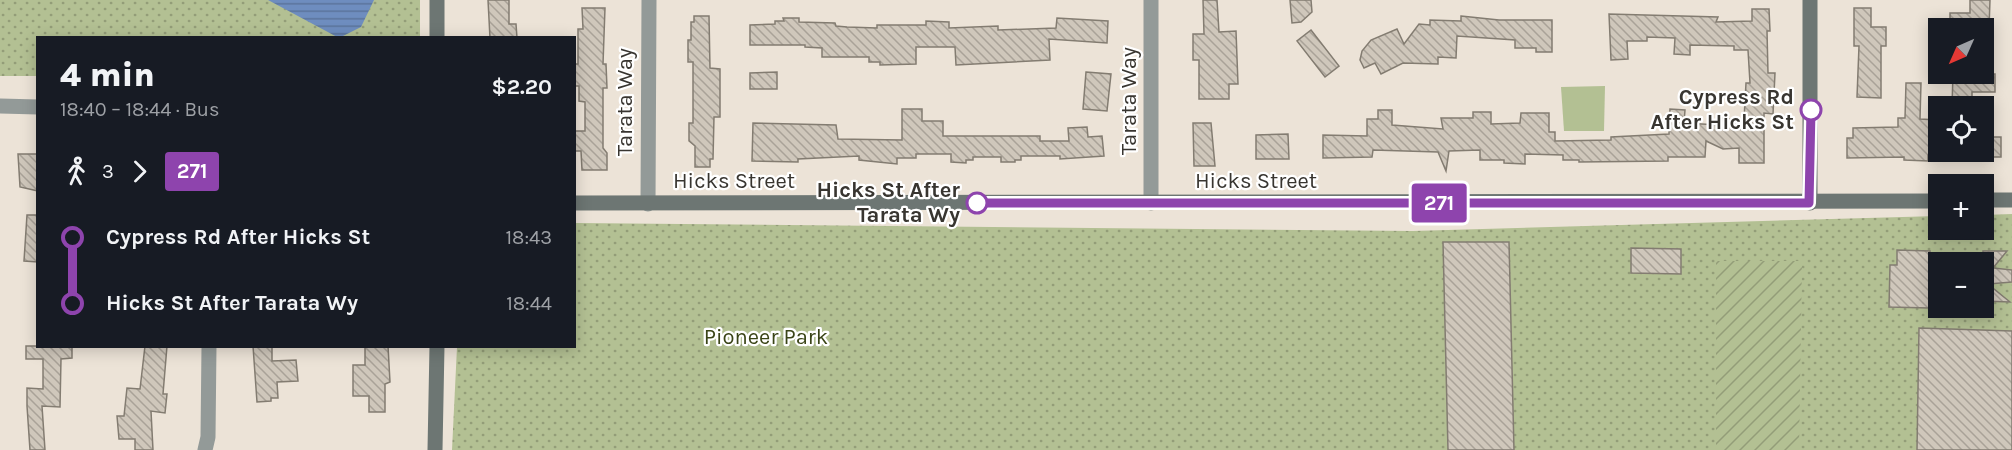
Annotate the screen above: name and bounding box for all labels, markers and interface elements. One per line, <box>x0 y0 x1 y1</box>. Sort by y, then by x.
north arrow <box>1928 18 1994 84</box>
map controls <box>1928 18 1994 318</box>
street label: Tarata Way <box>1116 47 1142 155</box>
street label: Tarata Way <box>612 48 638 156</box>
text: 4 min <box>60 56 155 94</box>
text: $2.20 <box>492 74 552 100</box>
place label: Cypress Rd After Hicks St <box>1651 84 1794 135</box>
button: locate <box>1928 96 1994 162</box>
text: 18:40 – 18:44 · Bus <box>60 98 219 121</box>
marker: Cypress Rd After Hicks St <box>1800 99 1822 121</box>
icon: walk <box>60 155 93 188</box>
icon: forward <box>123 155 156 188</box>
text: 271 <box>177 159 207 183</box>
text: 3 <box>102 160 114 183</box>
street label: Hicks Street <box>673 168 795 194</box>
street label: Hicks Street <box>1195 168 1317 194</box>
button: + <box>1928 174 1994 240</box>
place label: Hicks St After Tarata Wy <box>817 177 960 228</box>
line badge: 271 <box>1404 184 1474 222</box>
text: 271 <box>1424 191 1454 215</box>
marker: Hicks St After Tarata Wy <box>966 192 988 214</box>
text: Cypress Rd After Hicks St <box>106 224 370 250</box>
text: 18:43 <box>506 226 552 249</box>
button: − <box>1928 252 1994 318</box>
text: Hicks St After Tarata Wy <box>106 290 358 316</box>
text: 18:44 <box>506 292 552 315</box>
park label: Pioneer Park <box>704 324 828 350</box>

